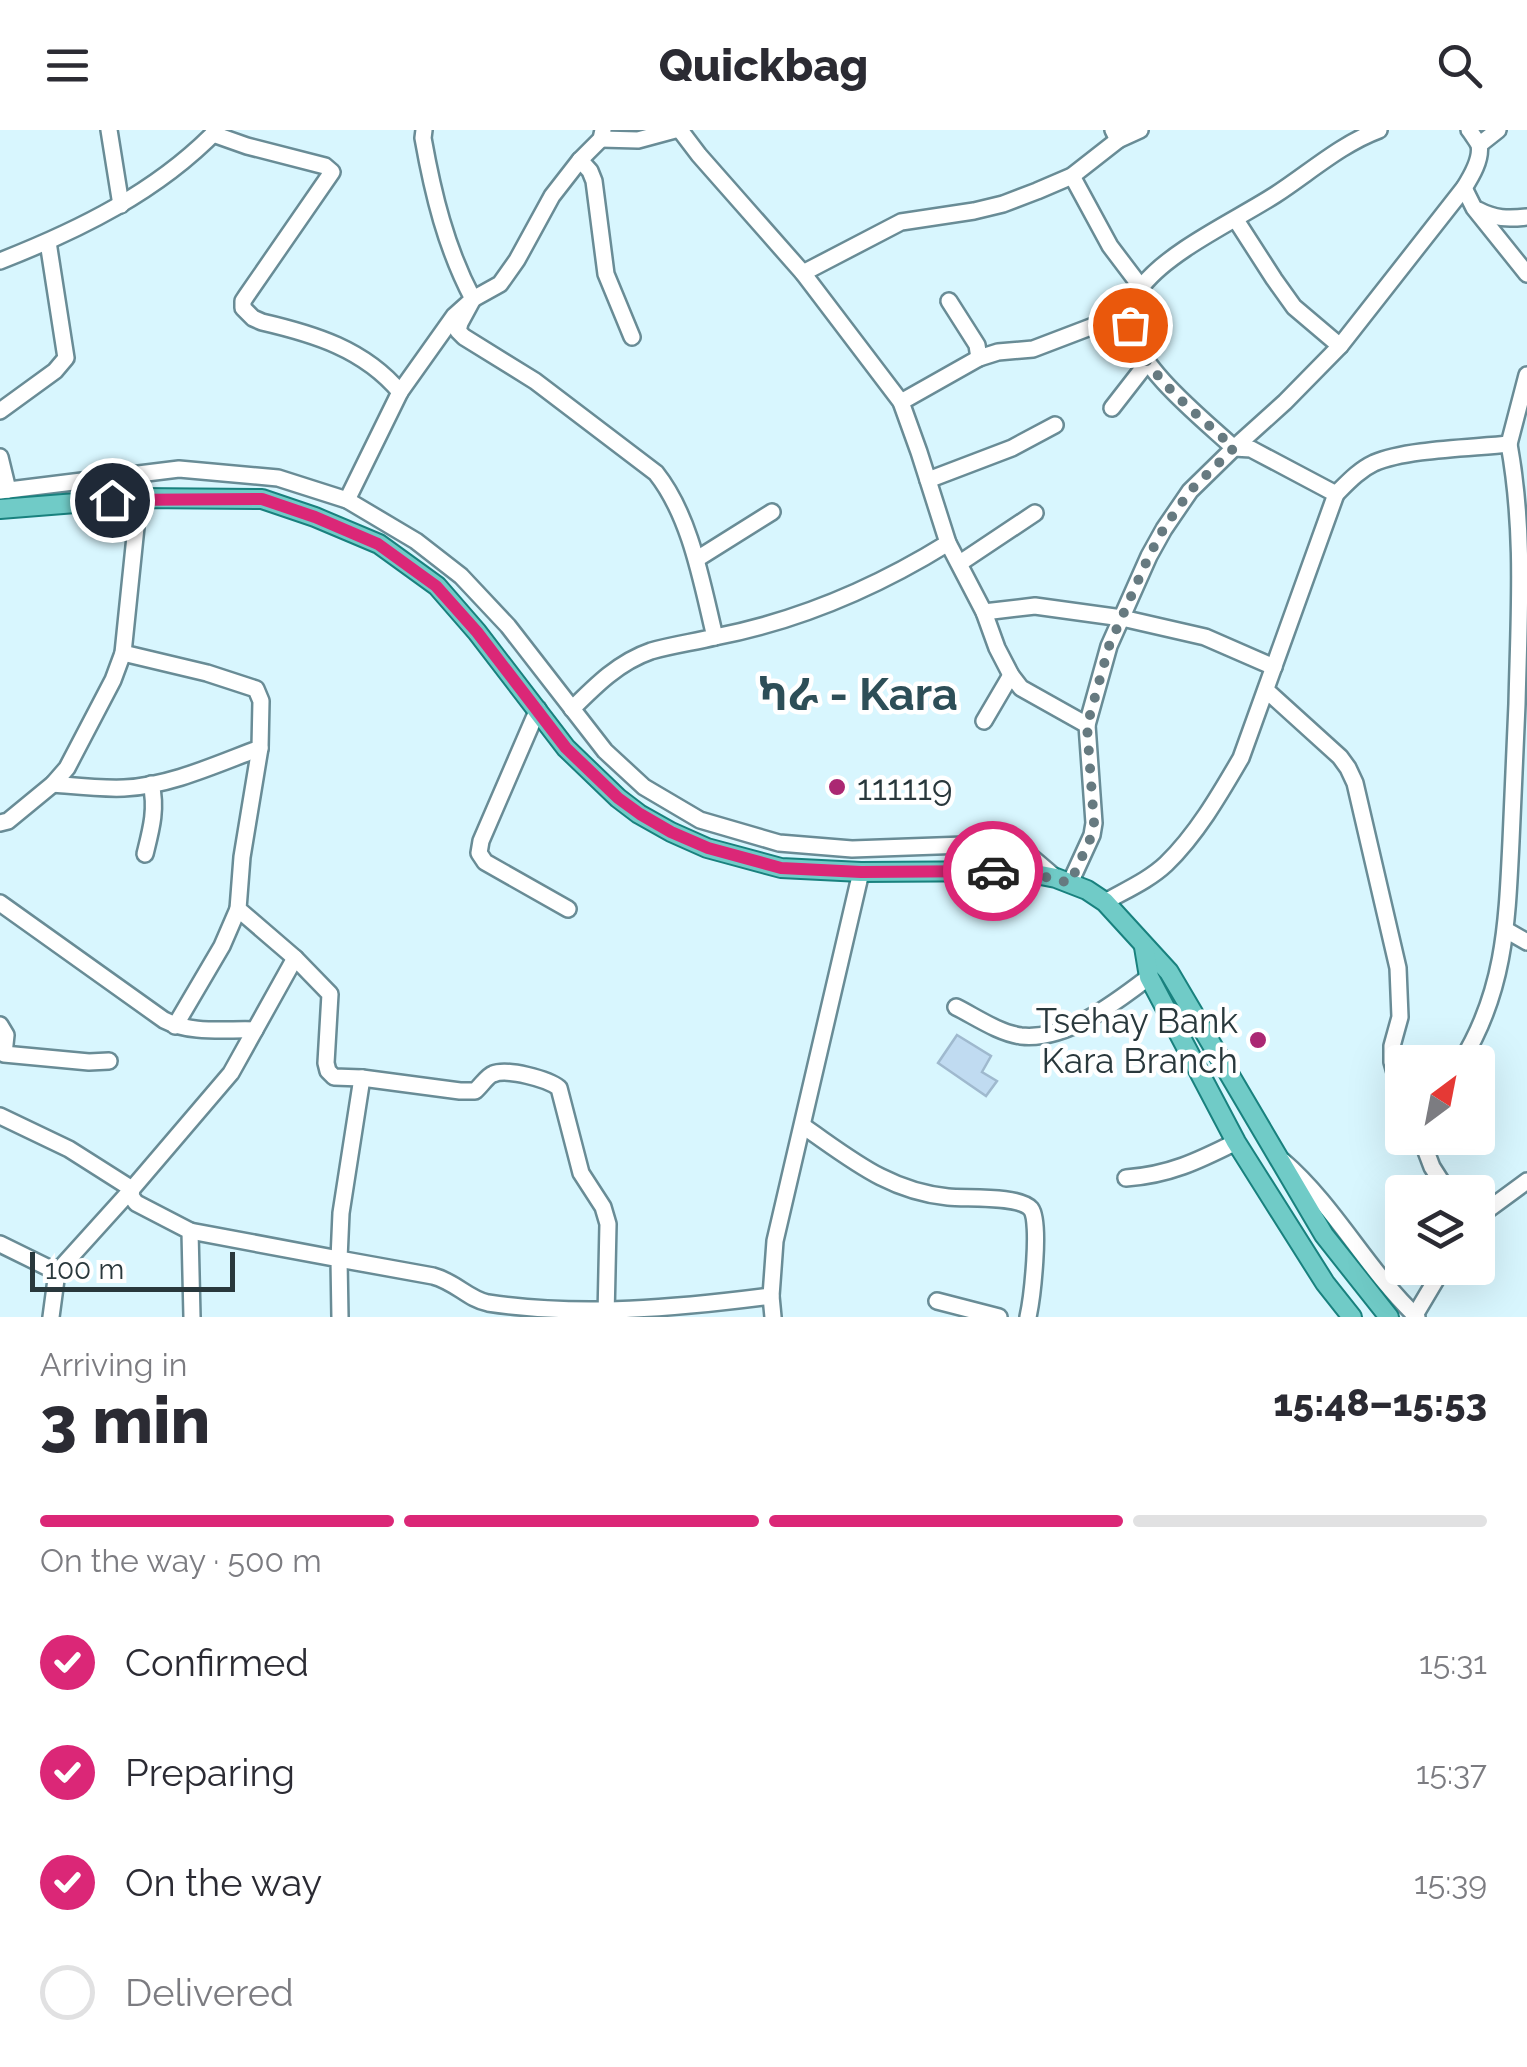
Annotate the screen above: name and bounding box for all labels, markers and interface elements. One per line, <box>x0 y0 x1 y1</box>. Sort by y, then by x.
icon: menu <box>40 38 95 93</box>
icon: search <box>1432 38 1487 93</box>
text: Quickbag <box>659 39 868 92</box>
pin <box>1088 283 1173 368</box>
icon: bag <box>1103 298 1158 353</box>
pin <box>70 458 155 543</box>
icon: home <box>85 473 140 528</box>
district label: ካራ - Kara <box>758 668 958 721</box>
place label: 111119 <box>857 767 952 808</box>
marker: 111119 <box>826 776 848 798</box>
courier <box>943 821 1043 921</box>
icon: car <box>966 844 1021 899</box>
place label: Tsehay Bank Kara Branch <box>1036 1000 1238 1081</box>
marker: Tsehay Bank Kara Branch <box>1247 1029 1269 1051</box>
north arrow <box>1385 1045 1495 1155</box>
map controls <box>1385 1045 1495 1285</box>
button: layers <box>1385 1175 1495 1285</box>
scale bar <box>30 1247 235 1292</box>
text: 100 m <box>45 1253 124 1286</box>
text: Arriving in <box>40 1346 187 1383</box>
text: 15:48–15:53 <box>1273 1380 1487 1425</box>
text: 3 min <box>40 1382 210 1458</box>
text: On the way · 500 m <box>40 1542 322 1579</box>
icon: check <box>40 1635 95 1690</box>
text: Confirmed <box>125 1640 309 1685</box>
text: 15:31 <box>1419 1644 1487 1681</box>
icon: check <box>40 1745 95 1800</box>
text: Preparing <box>125 1750 295 1795</box>
text: 15:37 <box>1416 1754 1487 1791</box>
icon: check <box>40 1855 95 1910</box>
text: On the way <box>125 1860 322 1905</box>
text: 15:39 <box>1414 1864 1487 1901</box>
text: Delivered <box>125 1970 294 2015</box>

